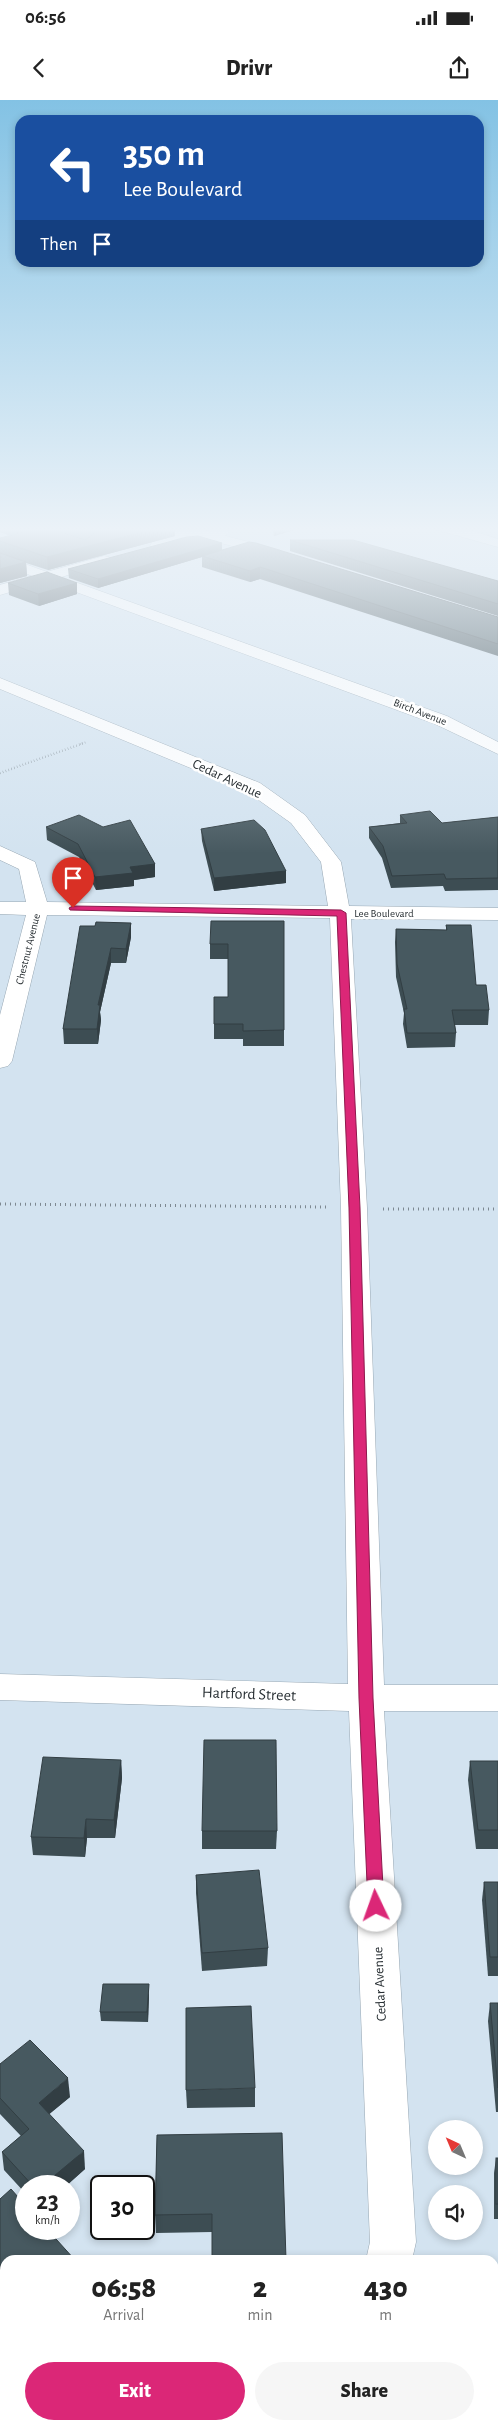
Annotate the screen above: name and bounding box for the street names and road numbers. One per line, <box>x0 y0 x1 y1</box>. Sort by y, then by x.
street label: Birch Avenue <box>392 697 448 727</box>
street label: Cedar Avenue <box>190 757 264 801</box>
street label: Lee Boulevard <box>354 908 414 919</box>
street label: Chestnut Avenue <box>14 912 42 986</box>
street label: Hartford Street <box>202 1684 296 1704</box>
street label: Cedar Avenue <box>371 1946 389 2022</box>

